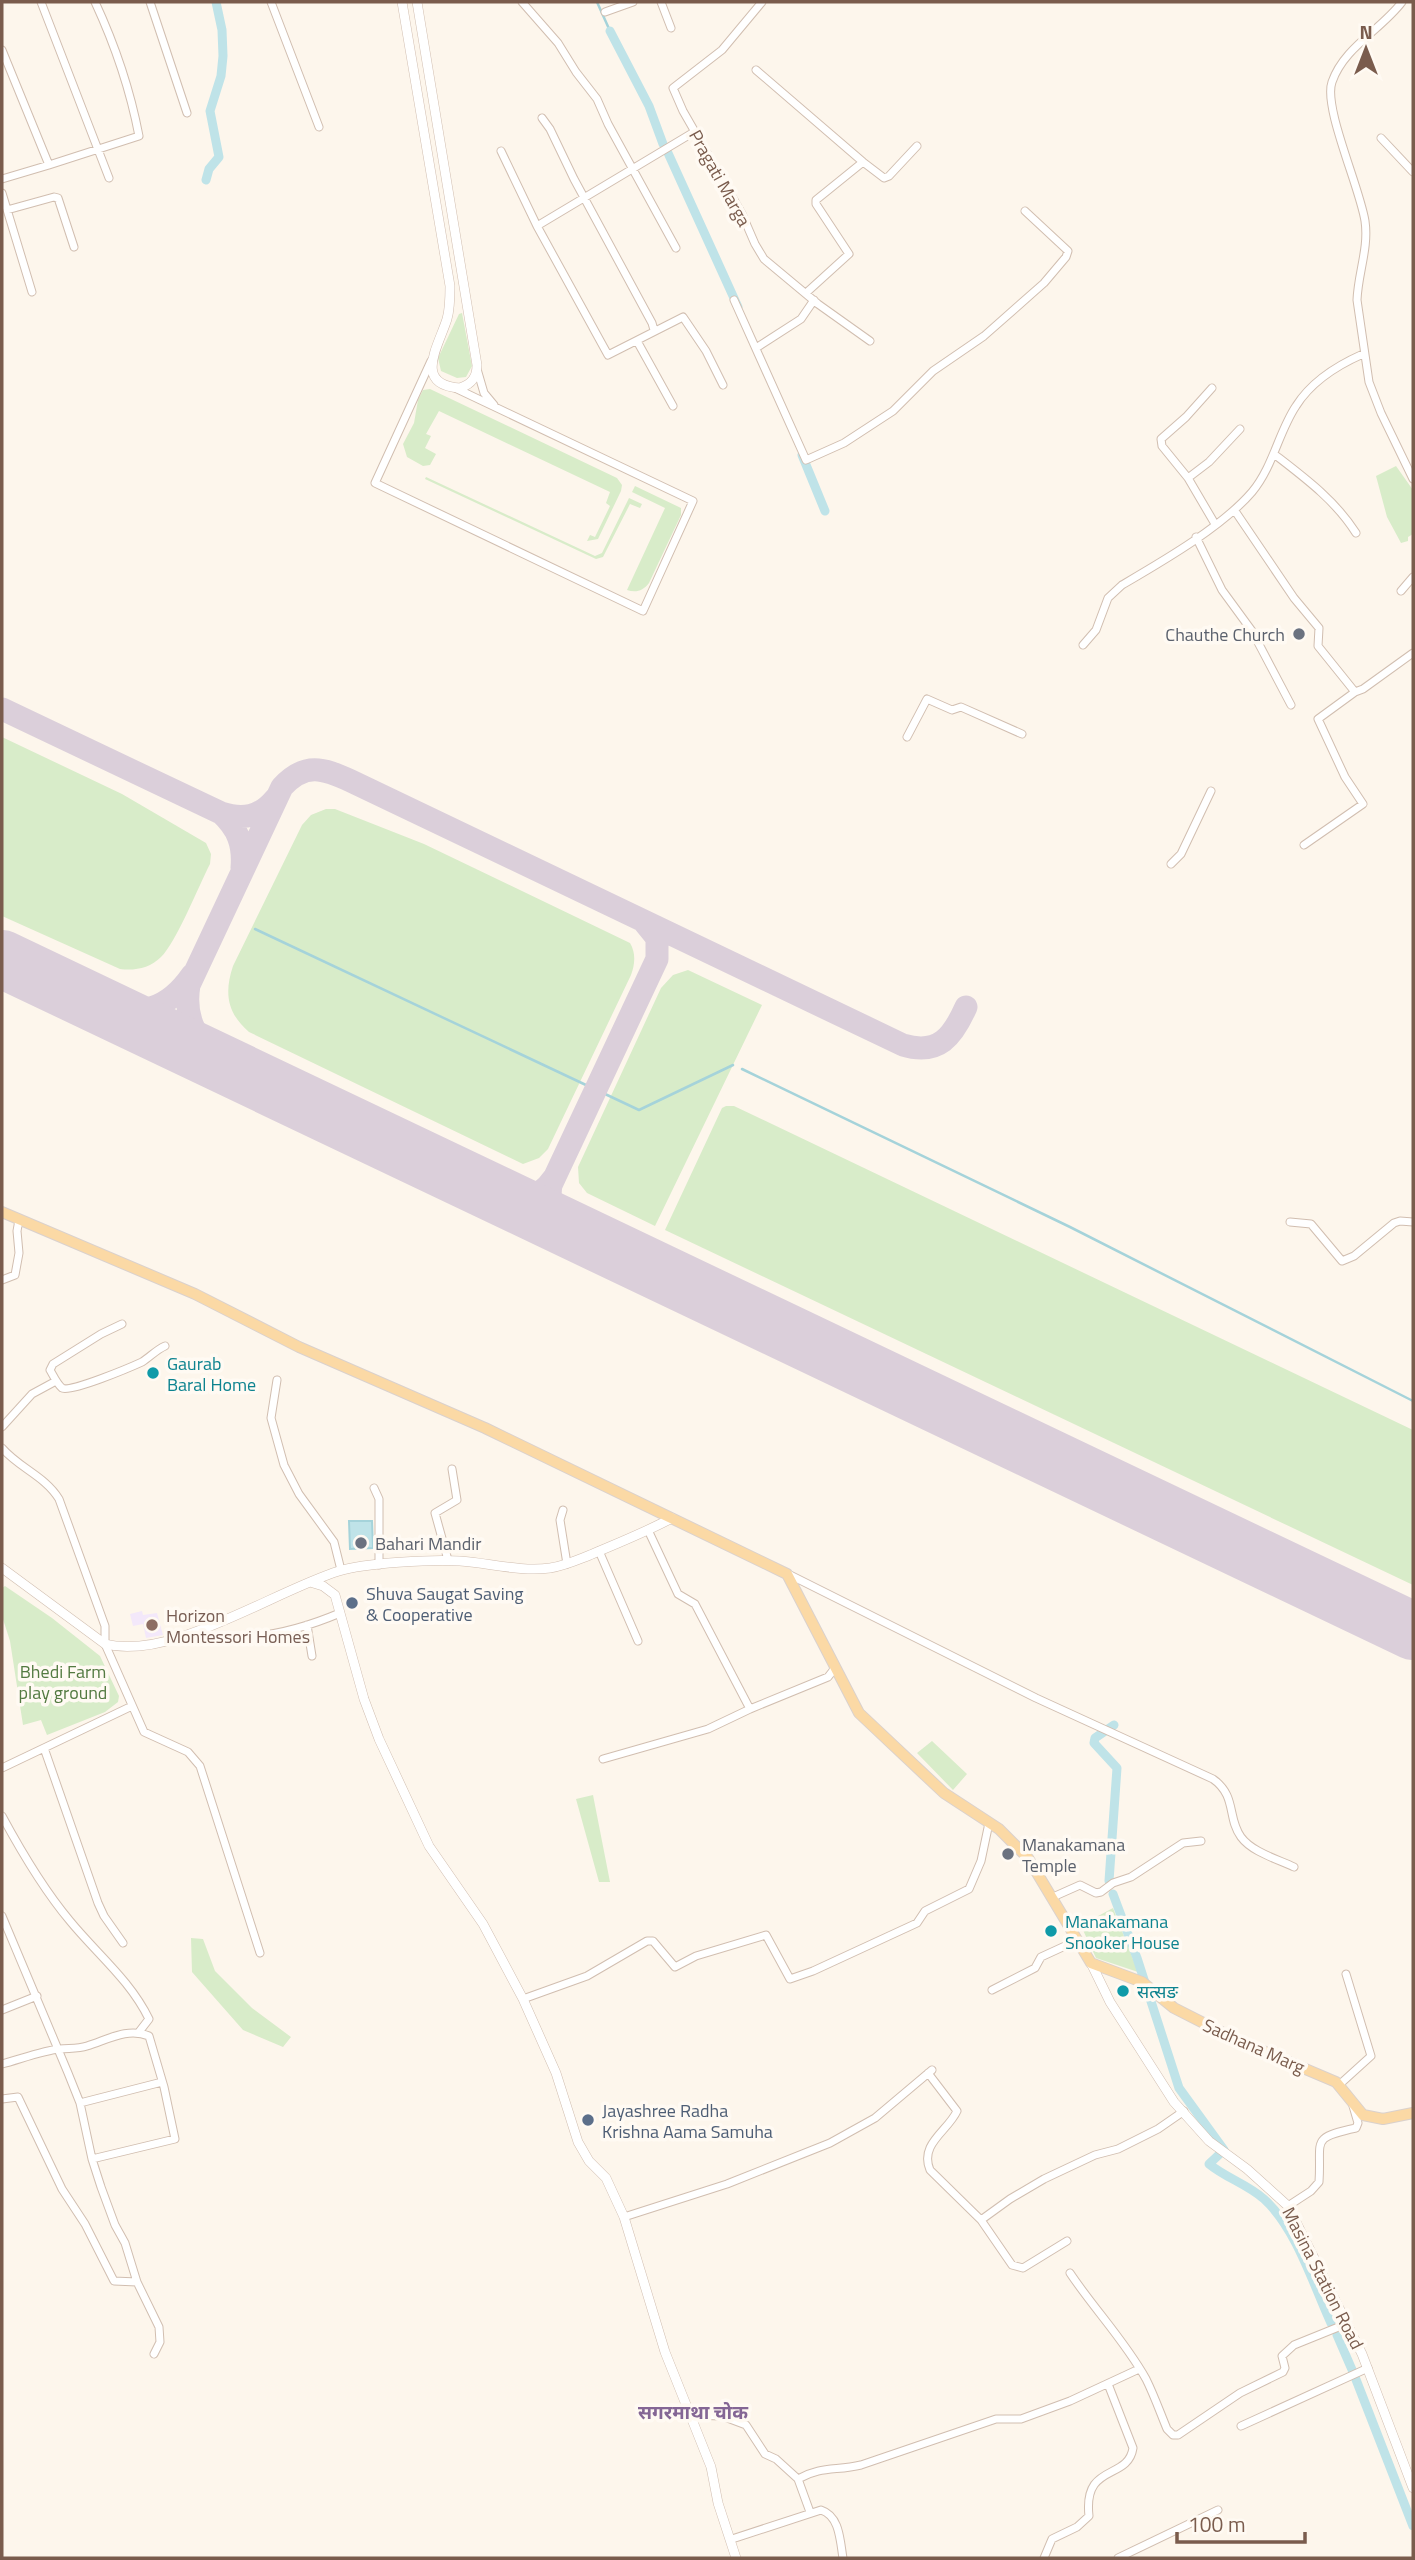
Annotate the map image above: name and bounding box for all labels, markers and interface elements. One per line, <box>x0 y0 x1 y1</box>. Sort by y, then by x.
north arrow <box>1331 14 1401 84</box>
text: N <box>1359 17 1373 46</box>
street label: Pragati Marga <box>682 125 758 231</box>
place label: Chauthe Church <box>1165 621 1285 648</box>
marker: Chauthe Church <box>1291 626 1307 642</box>
place label: Gaurab Baral Home <box>167 1350 256 1398</box>
marker: Gaurab Baral Home <box>145 1365 161 1381</box>
place label: Bahari Mandir <box>375 1530 481 1557</box>
marker: Bahari Mandir <box>353 1535 369 1551</box>
place label: Shuva Saugat Saving & Cooperative <box>366 1580 524 1628</box>
marker: Shuva Saugat Saving & Cooperative <box>344 1595 360 1611</box>
place label: Horizon Montessori Homes <box>166 1602 310 1650</box>
marker: Horizon Montessori Homes <box>144 1617 160 1633</box>
park label: Bhedi Farm play ground <box>19 1658 107 1706</box>
place label: Manakamana Temple <box>1022 1831 1125 1879</box>
marker: Manakamana Temple <box>1000 1846 1016 1862</box>
place label: Manakamana Snooker House <box>1065 1908 1180 1956</box>
marker: Manakamana Snooker House <box>1043 1923 1059 1939</box>
place label: सत्सङ <box>1137 1978 1178 2005</box>
marker: सत्सङ <box>1115 1983 1131 1999</box>
street label: Sadhana Marg <box>1199 2011 1309 2081</box>
place label: Jayashree Radha Krishna Aama Samuha <box>602 2097 773 2145</box>
marker: Jayashree Radha Krishna Aama Samuha <box>580 2112 596 2128</box>
street label: Masina Station Road <box>1275 2202 1371 2354</box>
district label: सगरमाथा चोक <box>638 2397 749 2426</box>
scale bar <box>1177 2500 1305 2544</box>
text: 100 m <box>1188 2508 1245 2540</box>

